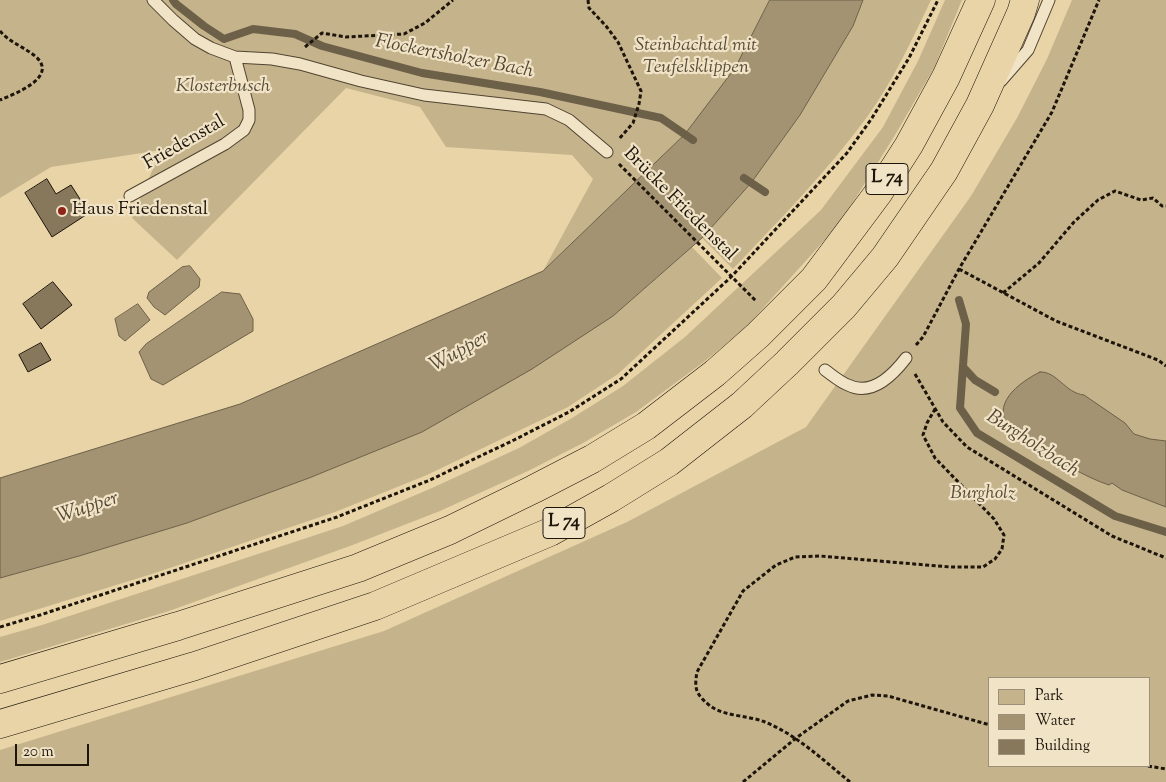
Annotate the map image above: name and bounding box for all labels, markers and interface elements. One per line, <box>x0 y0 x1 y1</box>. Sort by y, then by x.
water label: Flockertsholzer Bach <box>373 31 535 85</box>
park label: Steinbachtal mit Teufelsklippen <box>635 36 757 80</box>
park label: Klosterbusch <box>176 77 270 99</box>
street label: Friedenstal <box>140 112 230 176</box>
street label: Brücke Friedenstal <box>617 143 741 267</box>
road number: L 74 <box>866 163 908 194</box>
place label: Haus Friedenstal <box>72 200 208 222</box>
marker: Haus Friedenstal <box>56 205 68 217</box>
water label: Wupper <box>426 327 494 379</box>
water label: Burgholzbach <box>981 406 1083 484</box>
park label: Burgholz <box>950 484 1016 506</box>
water label: Wupper <box>54 488 122 530</box>
road number: L 74 <box>543 508 585 538</box>
legend <box>988 677 1151 767</box>
text: Park <box>1035 686 1064 707</box>
text: Water <box>1035 711 1075 732</box>
scale bar <box>18 734 91 766</box>
text: Building <box>1035 736 1090 757</box>
text: 20 m <box>23 742 54 763</box>

